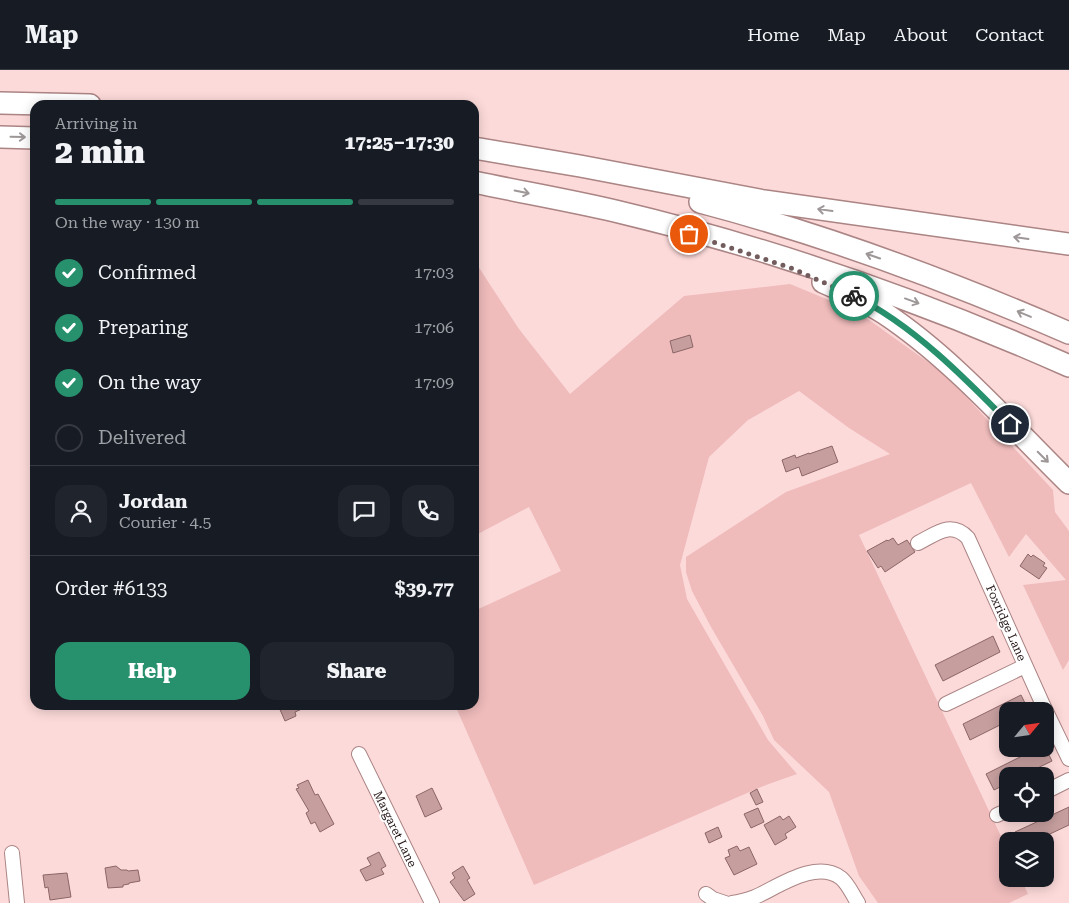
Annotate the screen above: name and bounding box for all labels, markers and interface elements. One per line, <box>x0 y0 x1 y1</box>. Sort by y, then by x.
text: Map <box>25 21 79 49</box>
text: Home <box>747 24 799 45</box>
text: Map <box>827 24 866 45</box>
text: About <box>894 24 947 45</box>
text: Contact <box>975 24 1044 45</box>
text: Arriving in <box>55 114 138 133</box>
text: 17:25–17:30 <box>345 131 454 154</box>
one-way arrow <box>9 133 25 142</box>
text: 2 min <box>55 133 145 171</box>
one-way arrow <box>513 188 529 197</box>
one-way arrow <box>817 205 833 215</box>
text: On the way · 130 m <box>55 213 200 232</box>
pin <box>668 213 710 255</box>
icon: bag <box>675 220 703 248</box>
one-way arrow <box>1013 233 1029 243</box>
one-way arrow <box>865 250 881 260</box>
icon: check <box>55 259 83 287</box>
text: Confirmed <box>98 261 196 284</box>
text: 17:03 <box>414 263 454 282</box>
courier <box>829 271 879 321</box>
icon: bike <box>840 282 868 310</box>
one-way arrow <box>904 297 920 306</box>
one-way arrow <box>1017 308 1032 318</box>
icon: check <box>55 314 83 342</box>
text: Preparing <box>98 316 188 339</box>
text: 17:06 <box>414 318 454 337</box>
icon: check <box>55 369 83 397</box>
text: On the way <box>98 371 201 394</box>
text: 17:09 <box>414 373 454 392</box>
pin <box>989 403 1031 445</box>
icon: home <box>996 410 1024 438</box>
text: Delivered <box>98 426 186 449</box>
one-way arrow <box>1037 451 1049 463</box>
button: person <box>55 485 107 537</box>
button: chat <box>338 485 390 537</box>
button: phone <box>402 485 454 537</box>
text: Jordan <box>119 490 188 513</box>
text: Courier · 4.5 <box>119 513 212 532</box>
text: Order #6133 <box>55 577 167 600</box>
text: $39.77 <box>395 577 454 600</box>
street label: Foxridge Lane <box>983 583 1029 664</box>
button: Help <box>55 642 250 700</box>
button: Share <box>260 642 454 700</box>
north arrow <box>999 702 1054 758</box>
map controls <box>999 702 1054 887</box>
button: locate <box>999 767 1054 822</box>
street label: Margaret Lane <box>371 789 420 870</box>
button: layers <box>999 832 1054 887</box>

